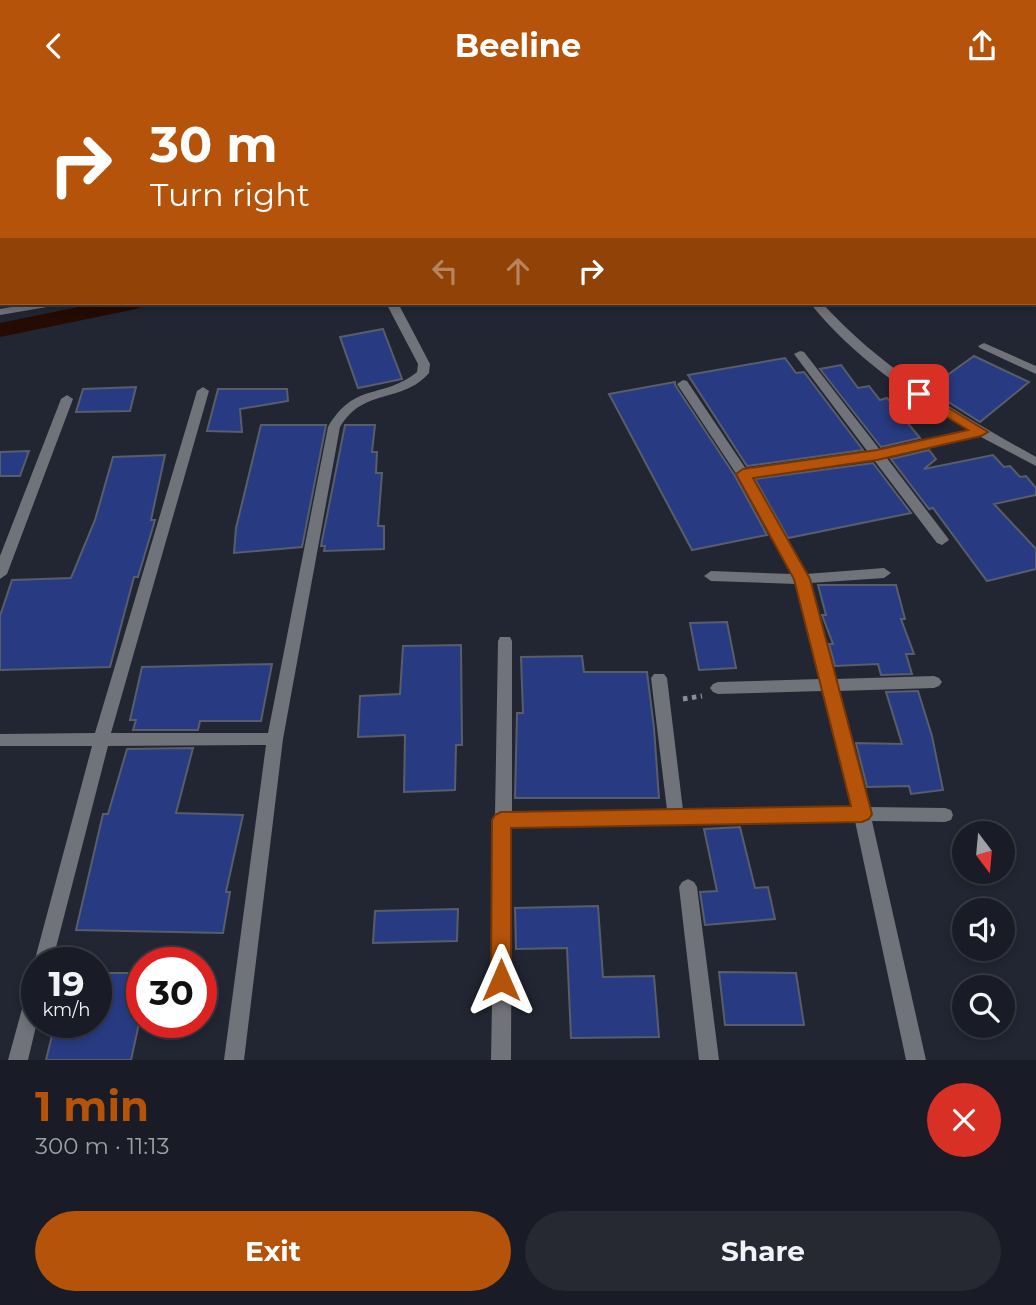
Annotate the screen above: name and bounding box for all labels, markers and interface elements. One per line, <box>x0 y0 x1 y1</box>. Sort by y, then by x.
text: Beeline <box>455 26 581 65</box>
icon: back <box>35 27 73 65</box>
icon: share <box>963 27 1001 65</box>
text: 30 m <box>150 115 278 174</box>
icon: right <box>35 119 126 210</box>
text: Turn right <box>150 175 310 214</box>
icon: left <box>426 252 464 290</box>
icon: ahead <box>499 252 537 290</box>
icon: right <box>572 252 610 290</box>
pin <box>889 364 949 424</box>
icon: arrive <box>900 375 938 413</box>
north arrow <box>952 821 1015 884</box>
map controls <box>952 821 1015 1038</box>
button: sound <box>952 898 1015 961</box>
position arrow <box>464 943 538 1017</box>
speed limit sign: 30 <box>126 947 217 1038</box>
text: 19 <box>48 962 85 1005</box>
button: search <box>952 975 1015 1038</box>
text: km/h <box>42 999 91 1021</box>
text: 1 min <box>35 1080 149 1132</box>
button: close <box>927 1083 1001 1157</box>
text: 300 m · 11:13 <box>35 1132 169 1160</box>
button: Exit <box>35 1211 511 1291</box>
button: Share <box>525 1211 1001 1291</box>

